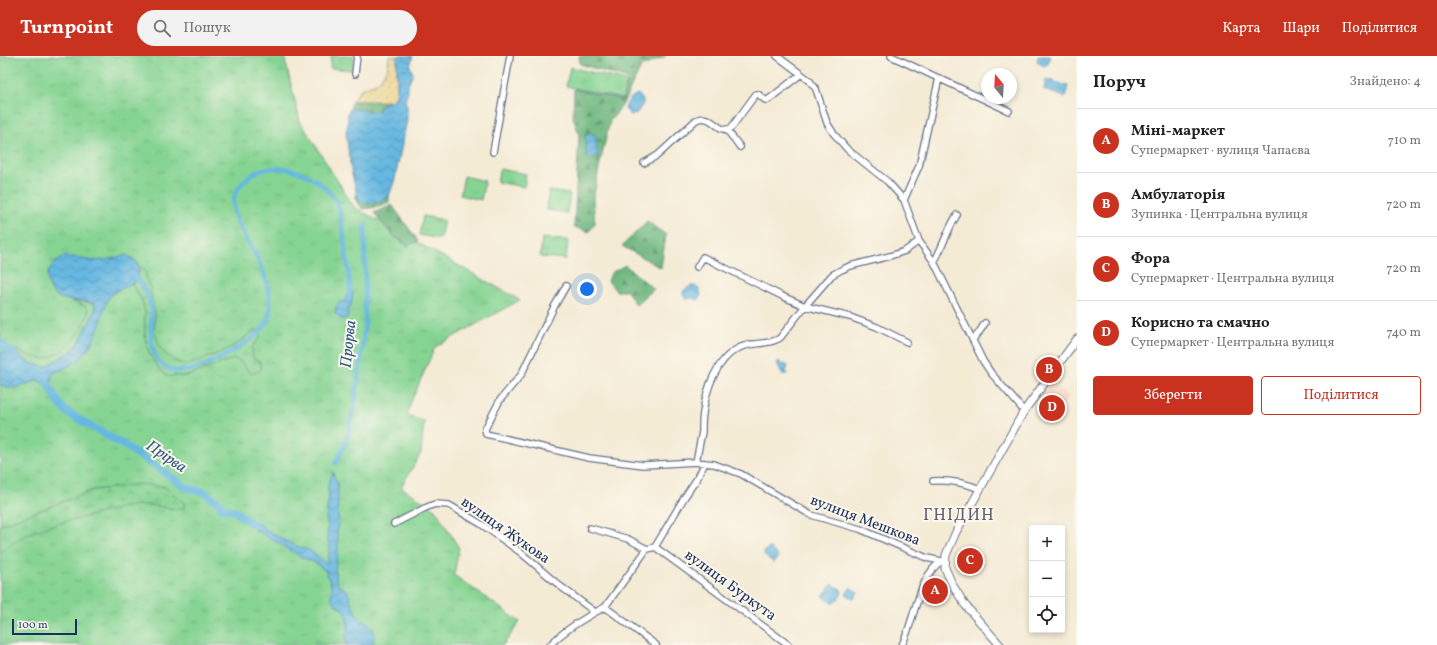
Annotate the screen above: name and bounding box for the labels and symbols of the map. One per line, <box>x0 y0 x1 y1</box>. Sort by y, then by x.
north arrow <box>981 68 1017 104</box>
your location <box>577 279 597 299</box>
water label: Прорва <box>336 319 362 369</box>
pin: B <box>1036 355 1062 385</box>
pin: D <box>1039 393 1065 423</box>
water label: Прірва <box>141 435 191 479</box>
street label: вулиця Мешкова <box>807 490 923 552</box>
street label: вулиця Жукова <box>456 492 554 570</box>
district label: ГНІДИН <box>923 504 995 527</box>
street label: вулиця Буркута <box>680 545 780 627</box>
pin: C <box>957 546 983 576</box>
pin: A <box>922 576 948 606</box>
scale bar <box>12 617 77 636</box>

